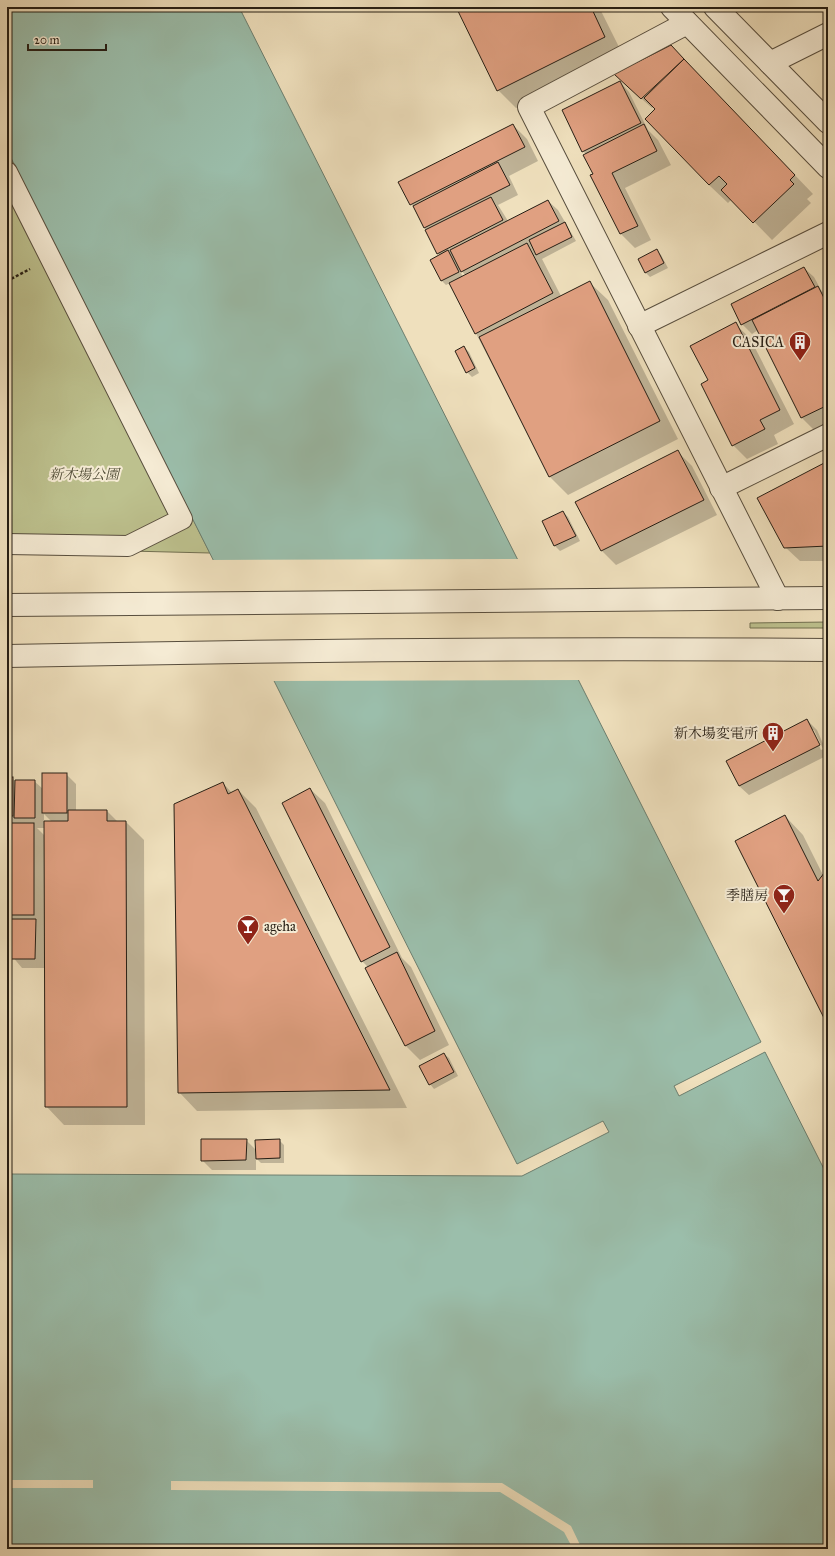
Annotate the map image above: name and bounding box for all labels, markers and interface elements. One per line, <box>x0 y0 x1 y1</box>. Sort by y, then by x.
scale bar <box>28 26 106 52</box>
text: 20 m <box>34 33 60 47</box>
building icon: CASICA <box>787 329 813 362</box>
place label: CASICA <box>732 334 785 351</box>
park label: 新木場公園 <box>49 466 121 483</box>
building icon: 新木場変電所 <box>760 720 786 753</box>
place label: 新木場変電所 <box>674 725 758 742</box>
bar icon: 季膳房 <box>771 882 797 915</box>
place label: 季膳房 <box>726 887 768 904</box>
bar icon: ageha <box>235 913 261 946</box>
place label: ageha <box>264 918 296 935</box>

